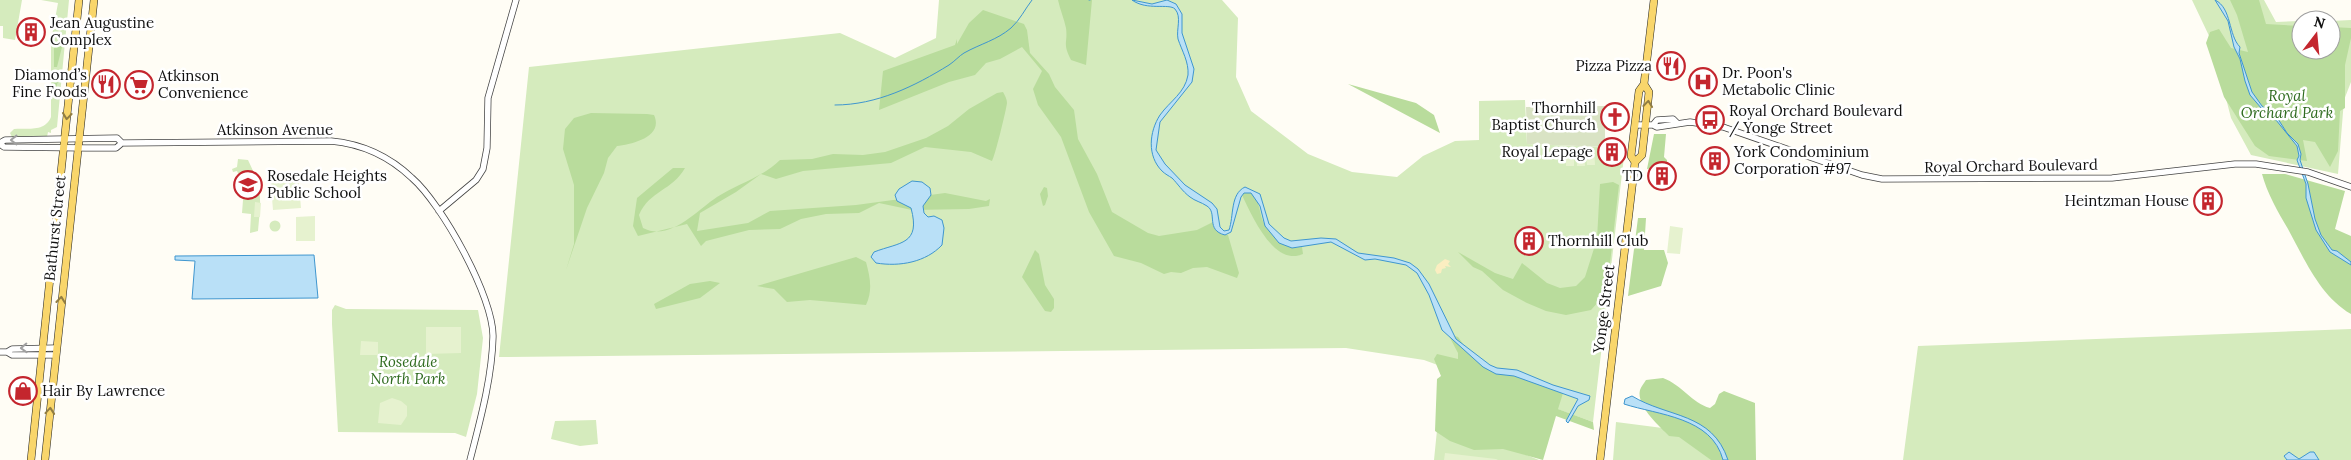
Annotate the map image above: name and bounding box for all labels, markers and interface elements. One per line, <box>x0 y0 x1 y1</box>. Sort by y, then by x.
north arrow <box>2291 10 2341 60</box>
text: N <box>2312 12 2327 33</box>
place label: Jean Augustine Complex <box>49 13 154 49</box>
building icon: Jean Augustine Complex <box>16 17 46 47</box>
restaurant icon: Pizza Pizza <box>1656 51 1686 81</box>
place label: Pizza Pizza <box>1575 56 1652 75</box>
place label: Dr. Poon's Metabolic Clinic <box>1722 63 1835 99</box>
place label: Diamond’s Fine Foods <box>12 65 87 101</box>
place label: Atkinson Convenience <box>157 66 248 102</box>
hospital icon: Dr. Poon's Metabolic Clinic <box>1688 67 1718 97</box>
restaurant icon: Diamond’s Fine Foods <box>91 69 121 99</box>
supermarket icon: Atkinson Convenience <box>124 70 154 100</box>
park label: Royal Orchard Park <box>2241 86 2334 122</box>
place label: Thornhill Baptist Church <box>1491 98 1596 134</box>
one-way arrow <box>1642 99 1653 107</box>
place label: Royal Orchard Boulevard / Yonge Street <box>1729 101 1903 138</box>
church icon: Thornhill Baptist Church <box>1600 102 1630 132</box>
bus stop icon: Royal Orchard Boulevard / Yonge Street <box>1695 105 1725 135</box>
one-way arrow <box>61 112 72 120</box>
street label: Atkinson Avenue <box>216 120 333 139</box>
one-way arrow <box>10 135 18 145</box>
building icon: Royal Lepage <box>1597 137 1627 167</box>
place label: Royal Lepage <box>1501 142 1593 161</box>
place label: York Condominium Corporation #97 <box>1733 142 1869 178</box>
building icon: York Condominium Corporation #97 <box>1700 146 1730 176</box>
street label: Royal Orchard Boulevard <box>1924 154 2098 177</box>
building icon: TD <box>1647 161 1677 191</box>
place label: Rosedale Heights Public School <box>267 166 387 202</box>
place label: TD <box>1622 166 1643 185</box>
school or university icon: Rosedale Heights Public School <box>233 170 263 200</box>
street label: Bathurst Street <box>39 174 70 282</box>
building icon: Heintzman House <box>2193 186 2223 216</box>
place label: Heintzman House <box>2065 191 2189 210</box>
building icon: Thornhill Club <box>1514 226 1544 256</box>
place label: Thornhill Club <box>1548 231 1649 250</box>
street label: Yonge Street <box>1589 263 1618 355</box>
one-way arrow <box>55 295 66 303</box>
one-way arrow <box>20 343 28 354</box>
park label: Rosedale North Park <box>370 352 446 388</box>
shop icon: Hair By Lawrence <box>8 376 38 406</box>
place label: Hair By Lawrence <box>42 381 165 400</box>
one-way arrow <box>44 407 55 415</box>

